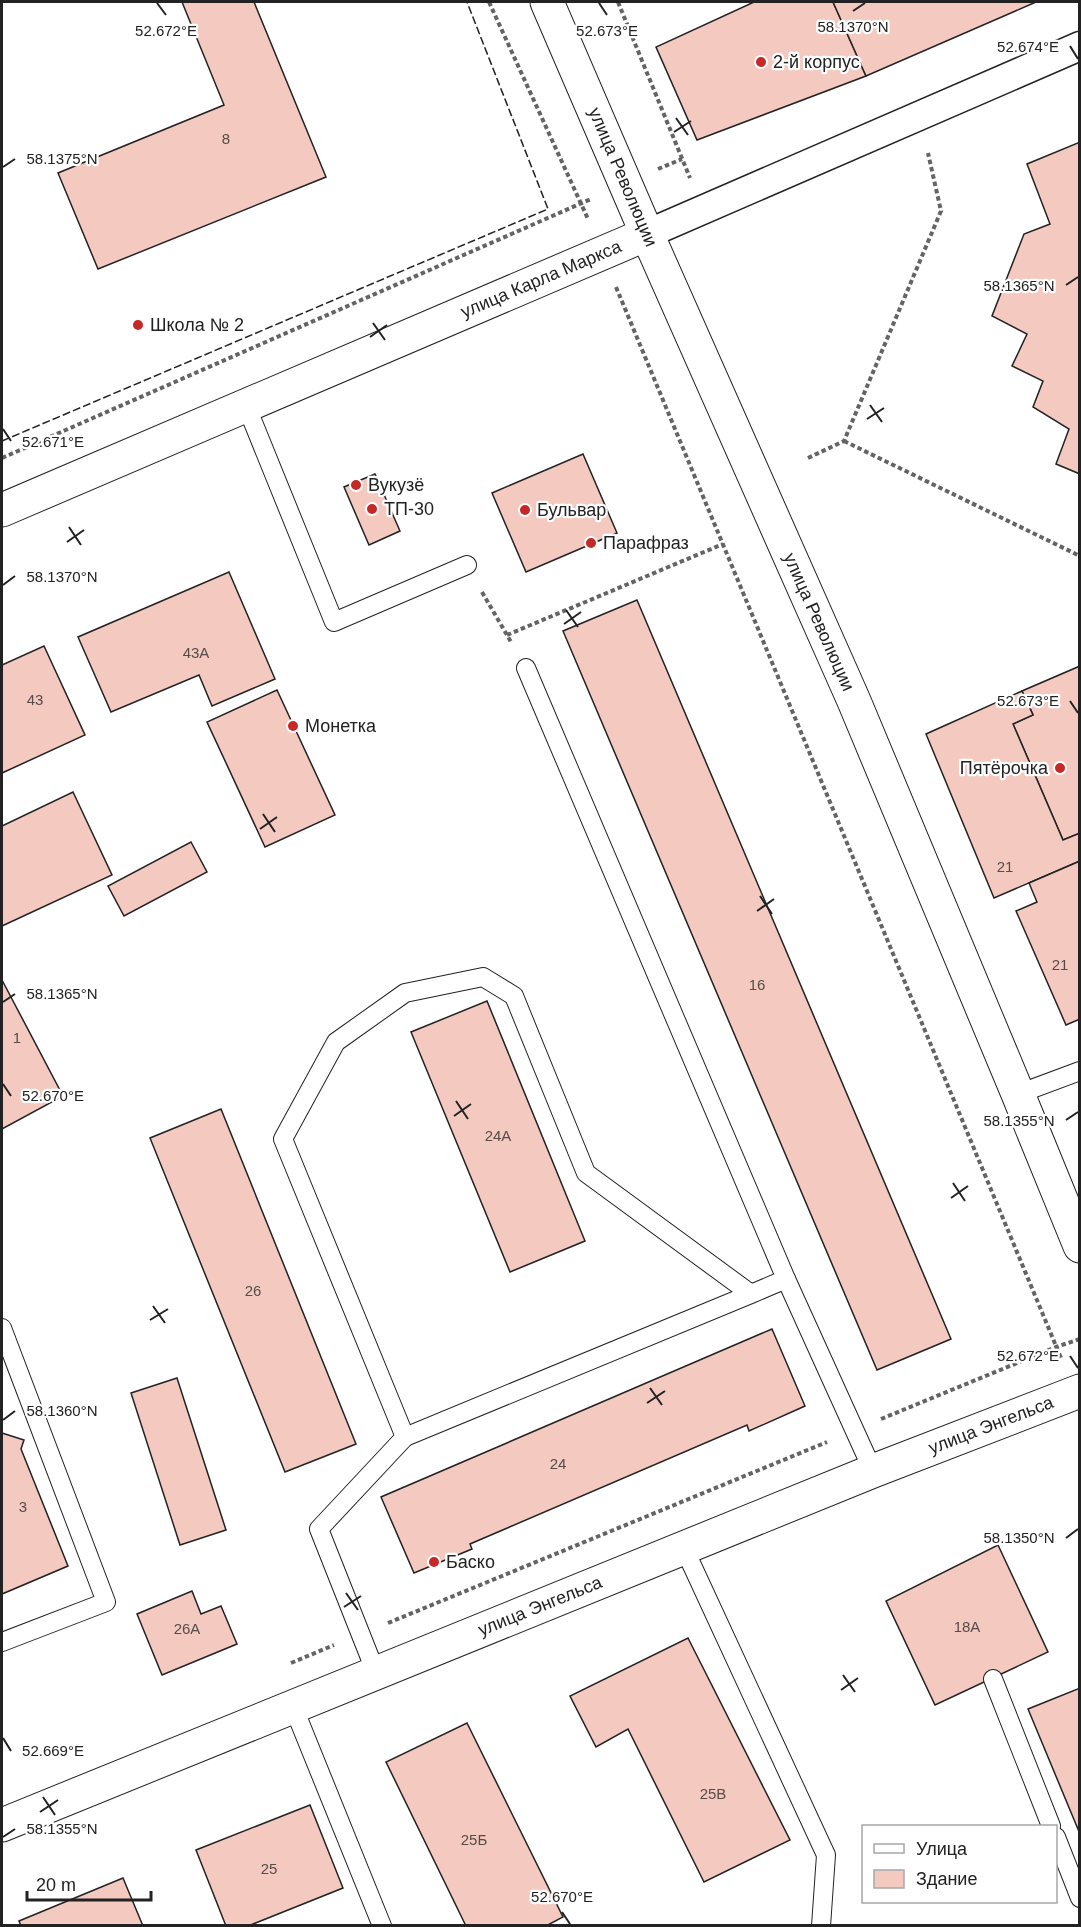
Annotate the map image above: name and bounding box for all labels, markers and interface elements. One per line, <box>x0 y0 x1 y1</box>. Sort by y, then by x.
text: 58.1370°N <box>817 18 889 35</box>
text: 52.672°E <box>135 22 197 39</box>
text: 52.673°E <box>576 22 638 39</box>
text: 52.674°E <box>997 38 1059 55</box>
place label: 2-й корпус <box>773 52 860 72</box>
marker: 2-й корпус <box>754 55 768 69</box>
street label: улица Революции <box>585 104 661 250</box>
house number: 8 <box>222 130 230 147</box>
text: 58.1375°N <box>26 150 98 167</box>
street label: улица Карла Маркса <box>458 236 625 322</box>
text: 58.1365°N <box>983 277 1055 294</box>
place label: Школа № 2 <box>150 315 244 335</box>
marker: Школа № 2 <box>131 318 145 332</box>
text: 52.671°E <box>22 433 84 450</box>
place label: Вукузё <box>368 475 424 495</box>
marker: Вукузё <box>349 478 363 492</box>
place label: ТП-30 <box>384 499 434 519</box>
place label: Бульвар <box>537 500 606 520</box>
marker: ТП-30 <box>365 502 379 516</box>
marker: Бульвар <box>518 503 532 517</box>
place label: Парафраз <box>603 533 689 553</box>
marker: Парафраз <box>584 536 598 550</box>
street label: улица Революции <box>780 550 858 694</box>
text: 58.1370°N <box>26 568 98 585</box>
house number: 43А <box>183 644 209 661</box>
house number: 43 <box>27 691 43 708</box>
text: 52.673°E <box>997 692 1059 709</box>
place label: Монетка <box>305 716 377 736</box>
marker: Монетка <box>286 719 300 733</box>
place label: Пятёрочка <box>960 758 1049 778</box>
marker: Пятёрочка <box>1053 761 1067 775</box>
house number: 21 <box>997 858 1013 875</box>
house number: 21 <box>1052 956 1068 973</box>
house number: 16 <box>749 976 765 993</box>
text: 58.1365°N <box>26 985 98 1002</box>
house number: 1 <box>13 1029 21 1046</box>
text: 52.670°E <box>22 1087 84 1104</box>
text: 58.1355°N <box>983 1112 1055 1129</box>
house number: 24А <box>485 1127 511 1144</box>
house number: 26 <box>245 1282 261 1299</box>
text: 52.672°E <box>997 1347 1059 1364</box>
street label: улица Энгельса <box>926 1392 1057 1458</box>
text: 58.1360°N <box>26 1402 98 1419</box>
house number: 24 <box>550 1455 566 1472</box>
house number: 3 <box>19 1498 27 1515</box>
text: 58.1350°N <box>983 1529 1055 1546</box>
place label: Баско <box>446 1552 495 1572</box>
marker: Баско <box>427 1555 441 1569</box>
street label: улица Энгельса <box>475 1572 606 1640</box>
house number: 18А <box>954 1618 980 1635</box>
house number: 26А <box>174 1620 200 1637</box>
text: 52.669°E <box>22 1742 84 1759</box>
house number: 25В <box>700 1785 726 1802</box>
text: 58.1355°N <box>26 1820 98 1837</box>
legend <box>862 1825 1057 1903</box>
house number: 25Б <box>461 1831 487 1848</box>
text: Улица <box>916 1839 968 1859</box>
house number: 25 <box>261 1860 277 1877</box>
scale bar <box>27 1864 152 1902</box>
text: Здание <box>916 1869 977 1889</box>
text: 20 m <box>36 1875 76 1895</box>
text: 52.670°E <box>531 1888 593 1905</box>

